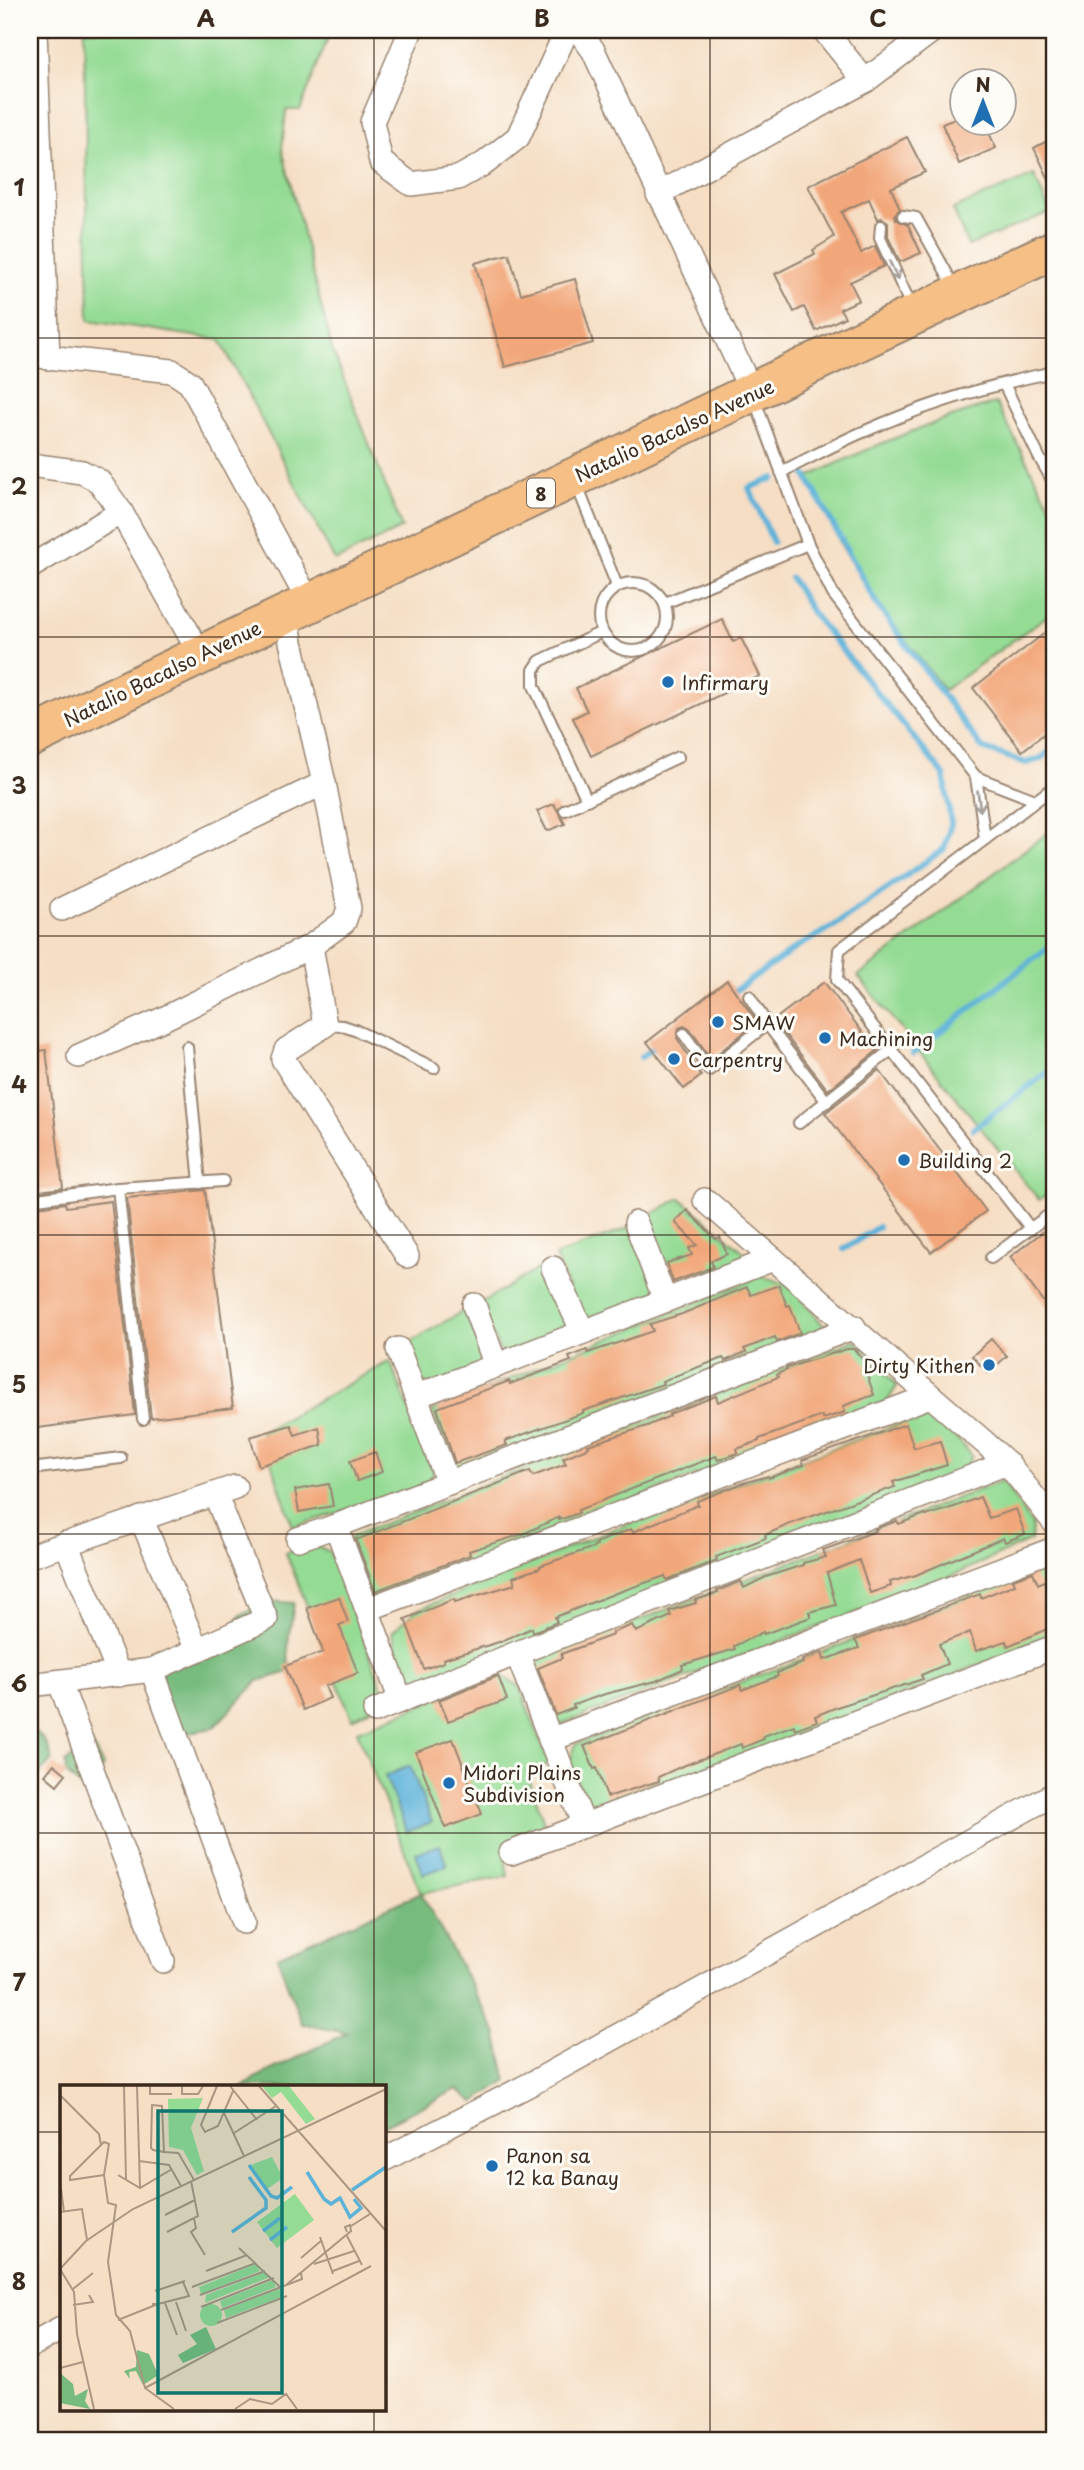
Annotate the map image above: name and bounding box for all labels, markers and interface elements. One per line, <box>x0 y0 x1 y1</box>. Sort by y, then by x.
text: A <box>197 0 215 35</box>
text: B <box>534 0 550 35</box>
text: C <box>869 0 887 35</box>
north arrow <box>948 66 1018 136</box>
text: N <box>975 70 991 98</box>
text: 1 <box>14 169 25 204</box>
one-way arrow <box>888 259 901 281</box>
street label: Natalio Bacalso Avenue <box>570 372 778 488</box>
text: 2 <box>11 468 27 503</box>
road number: 8 <box>527 478 555 508</box>
street label: Natalio Bacalso Avenue <box>58 613 266 733</box>
place label: Infirmary <box>682 668 769 696</box>
marker: Infirmary <box>660 674 676 690</box>
text: 3 <box>11 767 27 802</box>
one-way arrow <box>973 789 986 811</box>
place label: SMAW <box>732 1008 796 1036</box>
marker: SMAW <box>710 1014 726 1030</box>
place label: Machining <box>839 1024 933 1052</box>
marker: Machining <box>817 1030 833 1046</box>
place label: Carpentry <box>688 1045 783 1073</box>
marker: Carpentry <box>666 1051 682 1067</box>
text: 4 <box>11 1066 27 1101</box>
place label: Building 2 <box>918 1146 1012 1174</box>
marker: Building 2 <box>896 1152 912 1168</box>
place label: Dirty Kithen <box>863 1351 975 1379</box>
marker: Dirty Kithen <box>981 1357 997 1373</box>
text: 5 <box>12 1366 26 1401</box>
text: 6 <box>11 1665 27 1700</box>
place label: Midori Plains Subdivision <box>463 1758 581 1808</box>
marker: Midori Plains Subdivision <box>441 1775 457 1791</box>
text: 7 <box>12 1964 26 1999</box>
inset map <box>60 2085 385 2410</box>
place label: Panon sa 12 ka Banay <box>506 2141 619 2191</box>
marker: Panon sa 12 ka Banay <box>484 2158 500 2174</box>
text: 8 <box>12 2263 26 2298</box>

